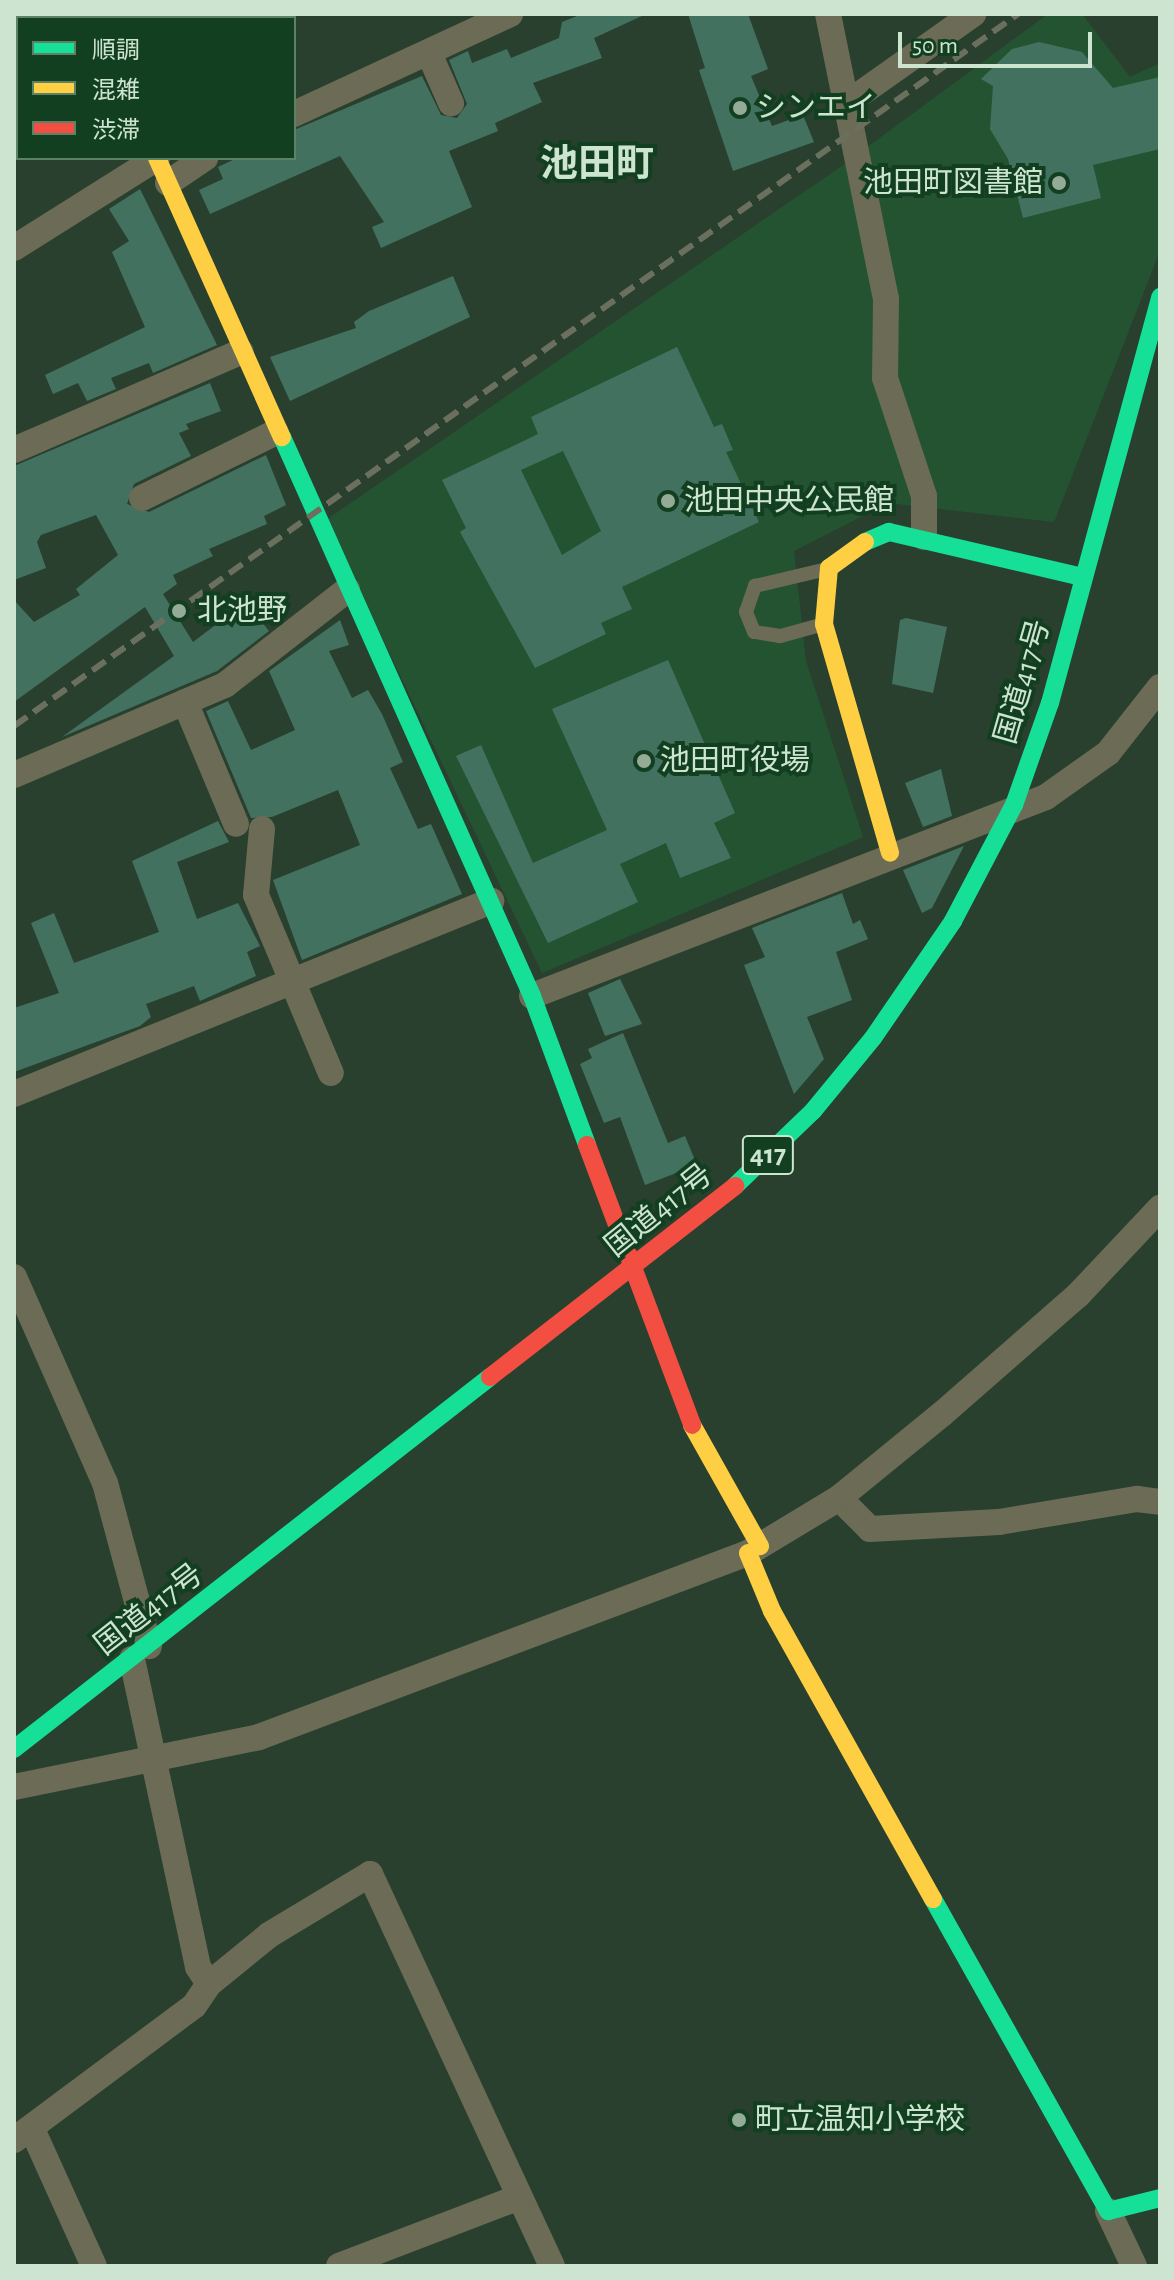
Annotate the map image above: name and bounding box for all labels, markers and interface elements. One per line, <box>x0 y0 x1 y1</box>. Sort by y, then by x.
legend <box>16 16 296 160</box>
scale bar <box>902 16 1096 66</box>
text: 50 m <box>912 34 958 58</box>
text: 順調 <box>92 39 140 63</box>
text: 混雑 <box>92 79 140 103</box>
place label: シンエイ <box>756 90 876 126</box>
marker: シンエイ <box>731 99 749 117</box>
text: 渋滞 <box>92 119 140 143</box>
district label: 池田町 <box>540 143 654 189</box>
place label: 池田町図書館 <box>863 165 1043 201</box>
marker: 池田町図書館 <box>1050 174 1068 192</box>
place label: 池田中央公民館 <box>684 483 894 519</box>
marker: 池田中央公民館 <box>659 492 677 510</box>
place label: 北池野 <box>197 593 287 629</box>
marker: 北池野 <box>168 600 190 622</box>
street label: 国道417号 <box>988 616 1058 748</box>
place label: 池田町役場 <box>660 743 810 779</box>
marker: 池田町役場 <box>635 752 653 770</box>
road number: 417 <box>740 1131 796 1179</box>
street label: 国道417号 <box>598 1157 720 1265</box>
street label: 国道417号 <box>88 1557 210 1663</box>
place label: 町立温知小学校 <box>755 2102 965 2138</box>
marker: 町立温知小学校 <box>730 2111 748 2129</box>

